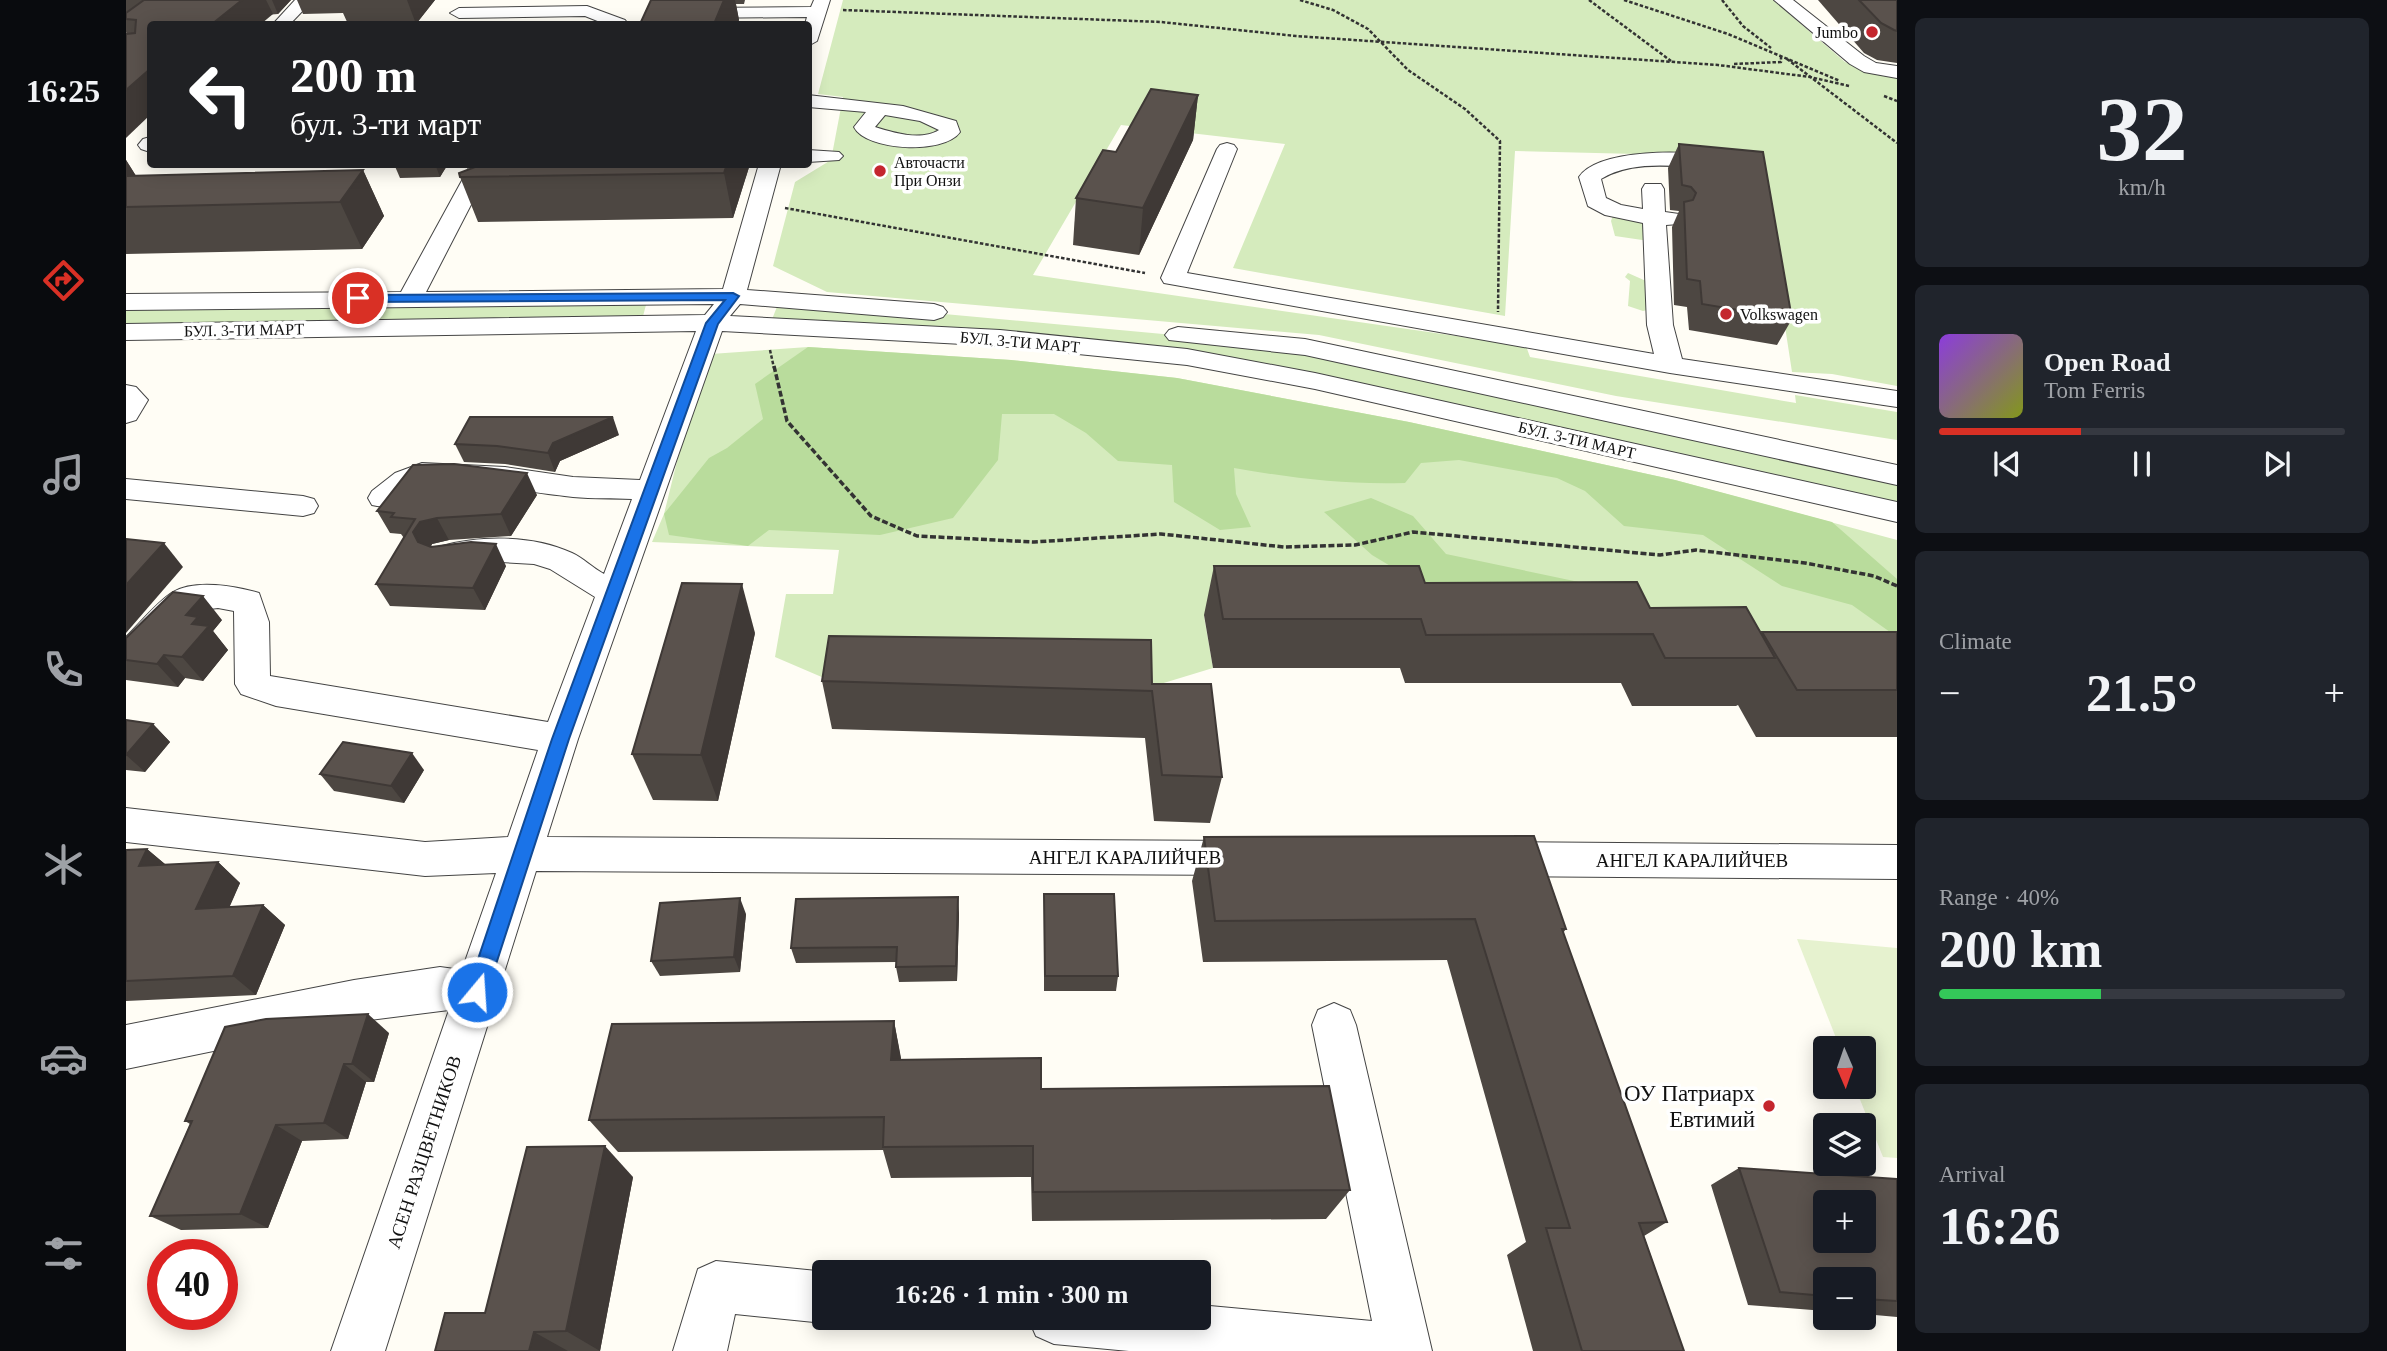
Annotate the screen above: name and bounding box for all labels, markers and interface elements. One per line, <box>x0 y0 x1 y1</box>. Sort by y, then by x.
place label: Jumbo <box>1815 24 1858 41</box>
marker: Jumbo <box>1864 24 1880 40</box>
text: 200 m <box>290 48 417 103</box>
icon: left <box>175 49 266 140</box>
text: 16:25 <box>26 73 100 109</box>
text: 32 <box>2097 79 2188 180</box>
text: бул. 3-ти март <box>290 106 481 142</box>
place label: Авточасти При Онзи <box>894 154 965 190</box>
marker: Авточасти При Онзи <box>872 163 888 179</box>
text: km/h <box>2118 175 2166 200</box>
icon: directions <box>39 256 88 305</box>
pin <box>328 268 388 328</box>
icon: arrive <box>339 279 377 317</box>
marker: Volkswagen <box>1718 306 1734 322</box>
place label: Volkswagen <box>1740 306 1818 324</box>
street label: БУЛ. 3-ТИ МАРТ <box>184 320 305 340</box>
street label: БУЛ. 3-ТИ МАРТ <box>959 328 1081 356</box>
text: Open Road <box>2044 348 2170 377</box>
text: Tom Ferris <box>2044 378 2145 403</box>
street label: БУЛ. 3-ТИ МАРТ <box>1516 418 1638 462</box>
icon: previous <box>1988 445 2026 483</box>
icon: pause <box>2123 445 2161 483</box>
icon: next <box>2258 445 2296 483</box>
icon: music <box>39 450 88 499</box>
text: Climate <box>1939 629 2012 654</box>
icon: phone <box>39 645 88 694</box>
text: 21.5° <box>2086 665 2198 722</box>
text: − <box>1939 672 1960 714</box>
text: + <box>2324 672 2345 714</box>
icon: climate <box>39 840 88 889</box>
street label: АНГЕЛ КАРАЛИЙЧЕВ <box>1029 847 1221 868</box>
street label: АНГЕЛ КАРАЛИЙЧЕВ <box>1596 850 1788 871</box>
text: Range · 40% <box>1939 885 2059 910</box>
text: 200 km <box>1939 921 2102 978</box>
position arrow <box>440 955 514 1029</box>
icon: car <box>39 1034 88 1083</box>
north arrow <box>1813 1036 1876 1099</box>
map controls <box>1813 1036 1876 1330</box>
street label: АСЕН РАЗЦВЕТНИКОВ <box>383 1053 465 1251</box>
place label: ОУ Патриарх Евтимий <box>1624 1081 1755 1132</box>
marker: ОУ Патриарх Евтимий <box>1761 1098 1777 1114</box>
button: layers <box>1813 1113 1876 1176</box>
text: Arrival <box>1939 1162 2005 1187</box>
button: + <box>1813 1190 1876 1253</box>
text: 16:26 <box>1939 1198 2060 1255</box>
icon: filters <box>39 1229 88 1278</box>
speed limit sign: 40 <box>147 1239 238 1330</box>
button: − <box>1813 1267 1876 1330</box>
text: 16:26 · 1 min · 300 m <box>895 1280 1129 1309</box>

